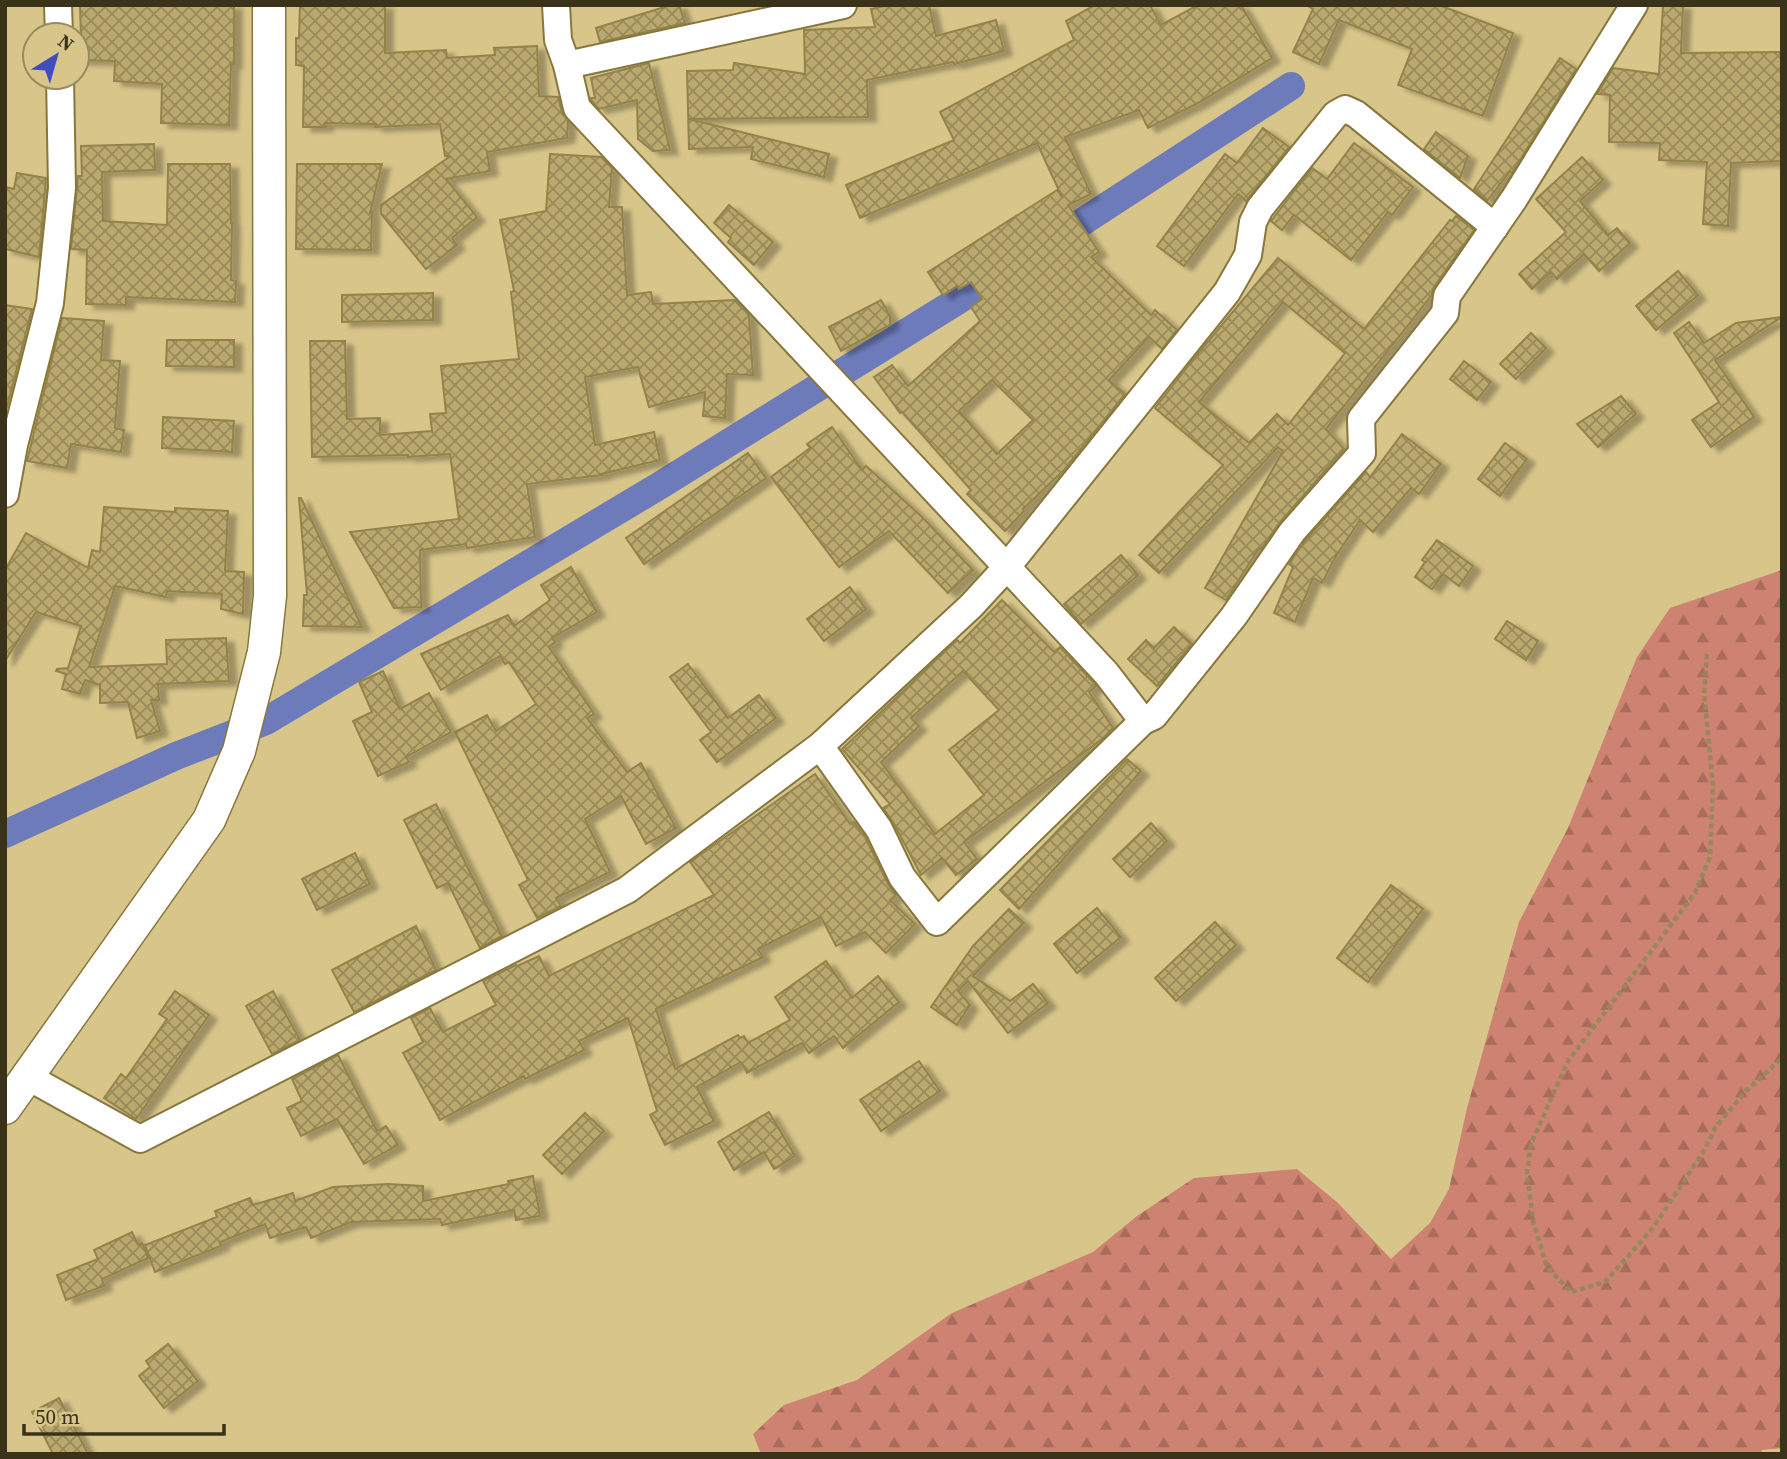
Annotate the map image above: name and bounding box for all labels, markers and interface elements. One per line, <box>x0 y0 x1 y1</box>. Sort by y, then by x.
north arrow <box>21 21 91 91</box>
text: N <box>53 28 80 57</box>
scale bar <box>24 1392 224 1436</box>
text: 50 m <box>35 1402 80 1431</box>

